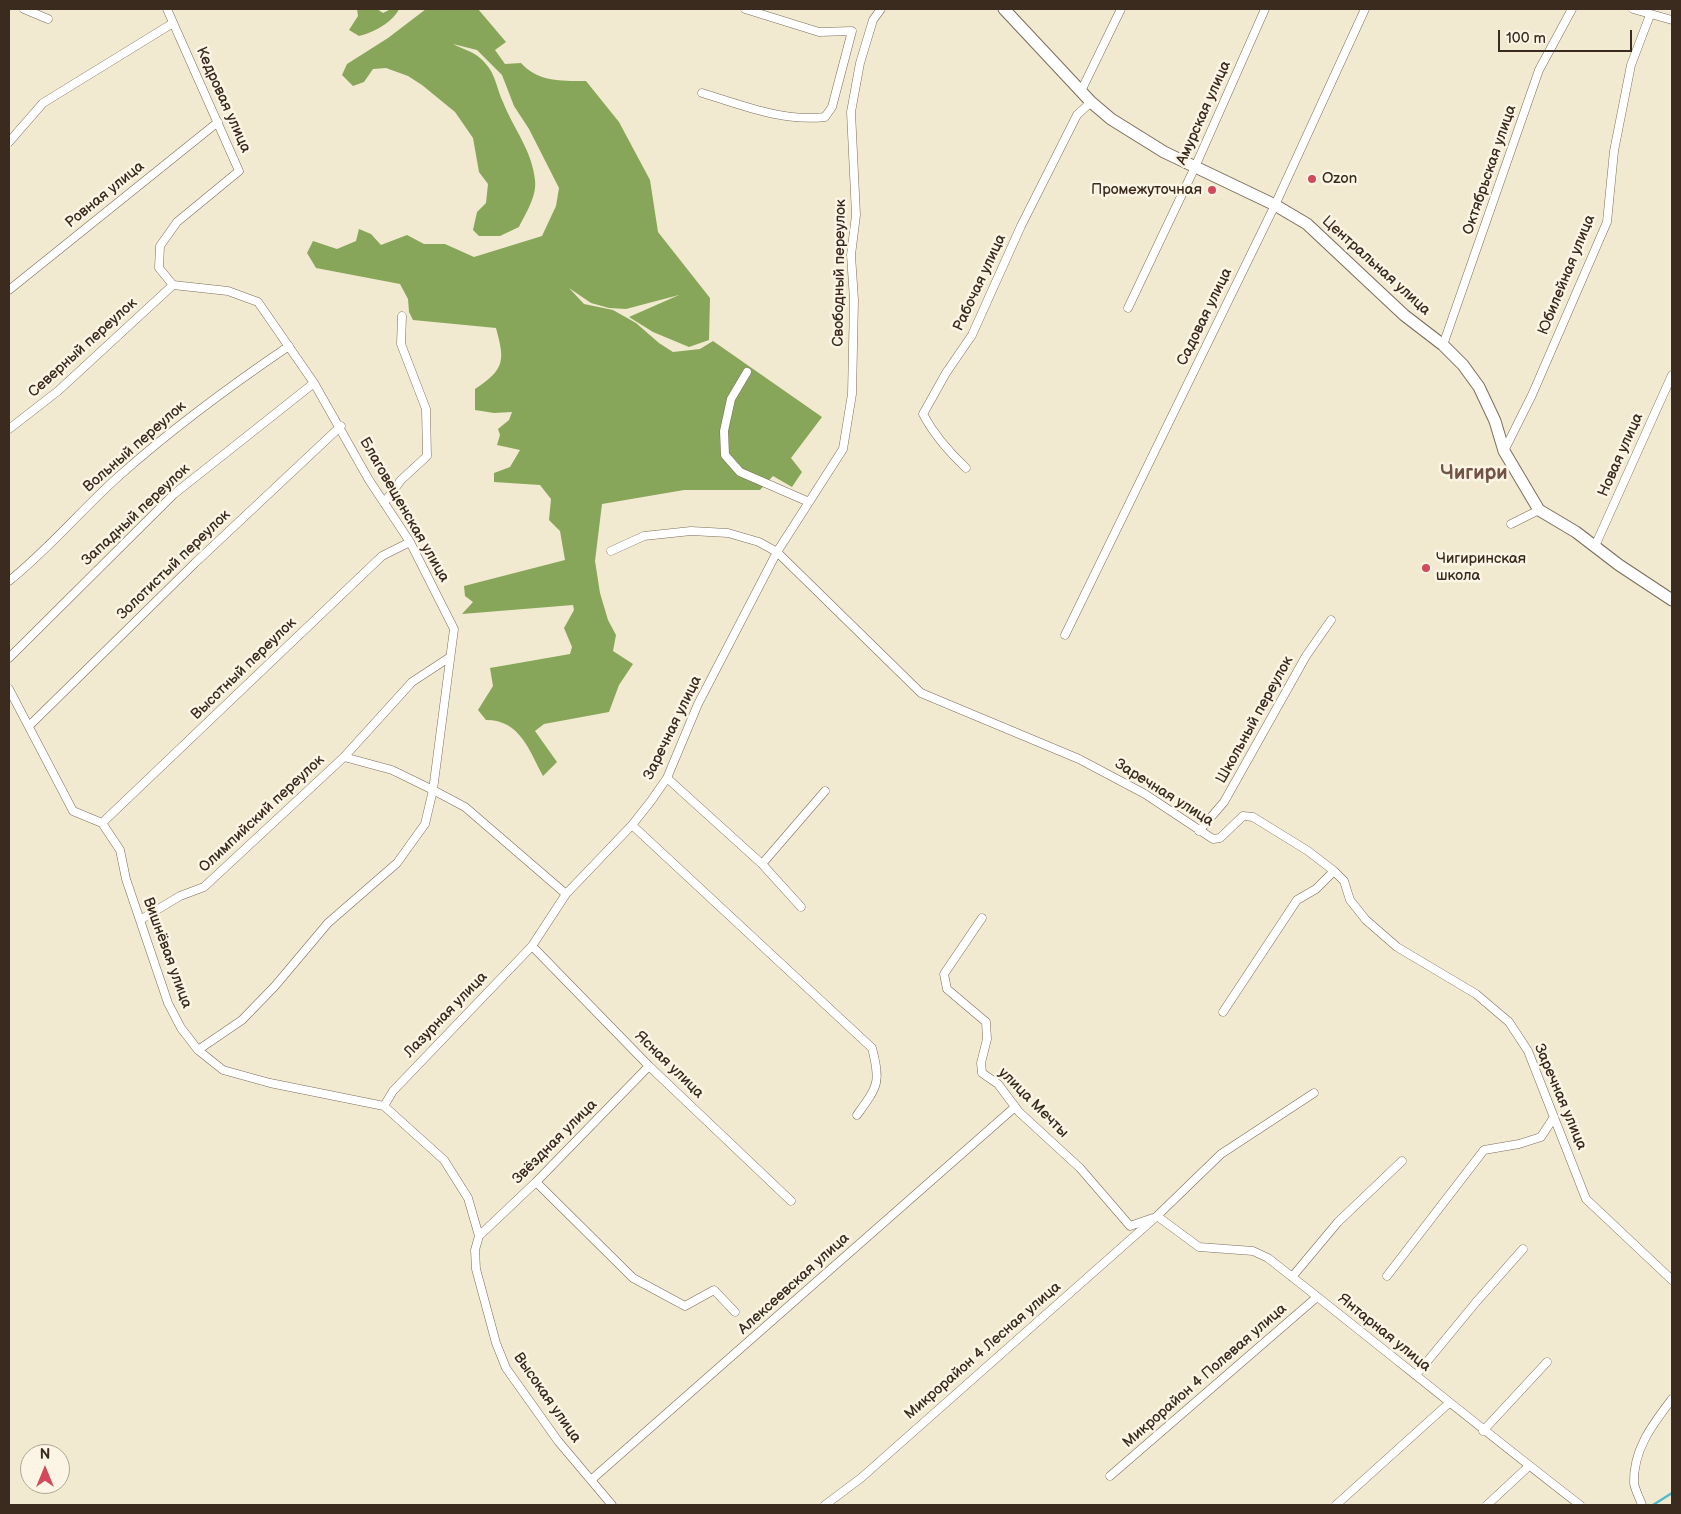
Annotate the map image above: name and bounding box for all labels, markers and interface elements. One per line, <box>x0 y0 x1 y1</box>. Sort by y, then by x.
scale bar <box>1501 20 1635 52</box>
text: 100 m <box>1506 29 1546 48</box>
street label: Кедровая улица <box>192 44 254 156</box>
street label: Амурская улица <box>1173 58 1235 168</box>
street label: Октябрьская улица <box>1459 103 1521 237</box>
street label: Ровная улица <box>62 158 148 232</box>
place label: Ozon <box>1322 170 1357 188</box>
marker: Ozon <box>1306 173 1318 185</box>
place label: Промежуточная <box>1091 181 1202 199</box>
marker: Промежуточная <box>1206 184 1218 196</box>
street label: Свободный переулок <box>830 199 850 347</box>
street label: Юбилейная улица <box>1535 212 1599 338</box>
street label: Центральная улица <box>1318 213 1434 319</box>
street label: Рабочая улица <box>950 232 1010 334</box>
street label: Садовая улица <box>1174 265 1236 369</box>
street label: Северный переулок <box>25 294 141 402</box>
street label: Вольный переулок <box>80 398 190 496</box>
street label: Новая улица <box>1595 410 1647 500</box>
street label: Благовещенская улица <box>355 434 453 586</box>
street label: Западный переулок <box>78 460 194 570</box>
district label: Чигири <box>1440 462 1508 486</box>
street label: Золотистый переулок <box>114 506 234 624</box>
place label: Чигиринская школа <box>1436 550 1526 585</box>
marker: Чигиринская школа <box>1420 562 1432 574</box>
street label: Высотный переулок <box>188 614 300 724</box>
street label: Школьный переулок <box>1212 653 1298 787</box>
street label: Заречная улица <box>640 673 706 783</box>
street label: Олимпийский переулок <box>196 751 328 877</box>
street label: Заречная улица <box>1111 755 1217 831</box>
street label: Вишнёвая улица <box>139 895 195 1011</box>
street label: Лазурная улица <box>401 968 491 1062</box>
street label: Ясная улица <box>631 1028 707 1102</box>
street label: Заречная улица <box>1530 1041 1590 1153</box>
street label: улица Мечты <box>994 1064 1072 1142</box>
street label: Звёздная улица <box>509 1096 601 1188</box>
street label: Алексеевская улица <box>735 1229 853 1339</box>
street label: Микрорайон 4 Лесная улица <box>901 1278 1065 1424</box>
street label: Янтарная улица <box>1334 1290 1434 1376</box>
street label: Микрорайон 4 Полевая улица <box>1119 1300 1291 1452</box>
street label: Высокая улица <box>509 1349 585 1447</box>
north arrow <box>20 1444 70 1494</box>
text: N <box>40 1446 50 1463</box>

